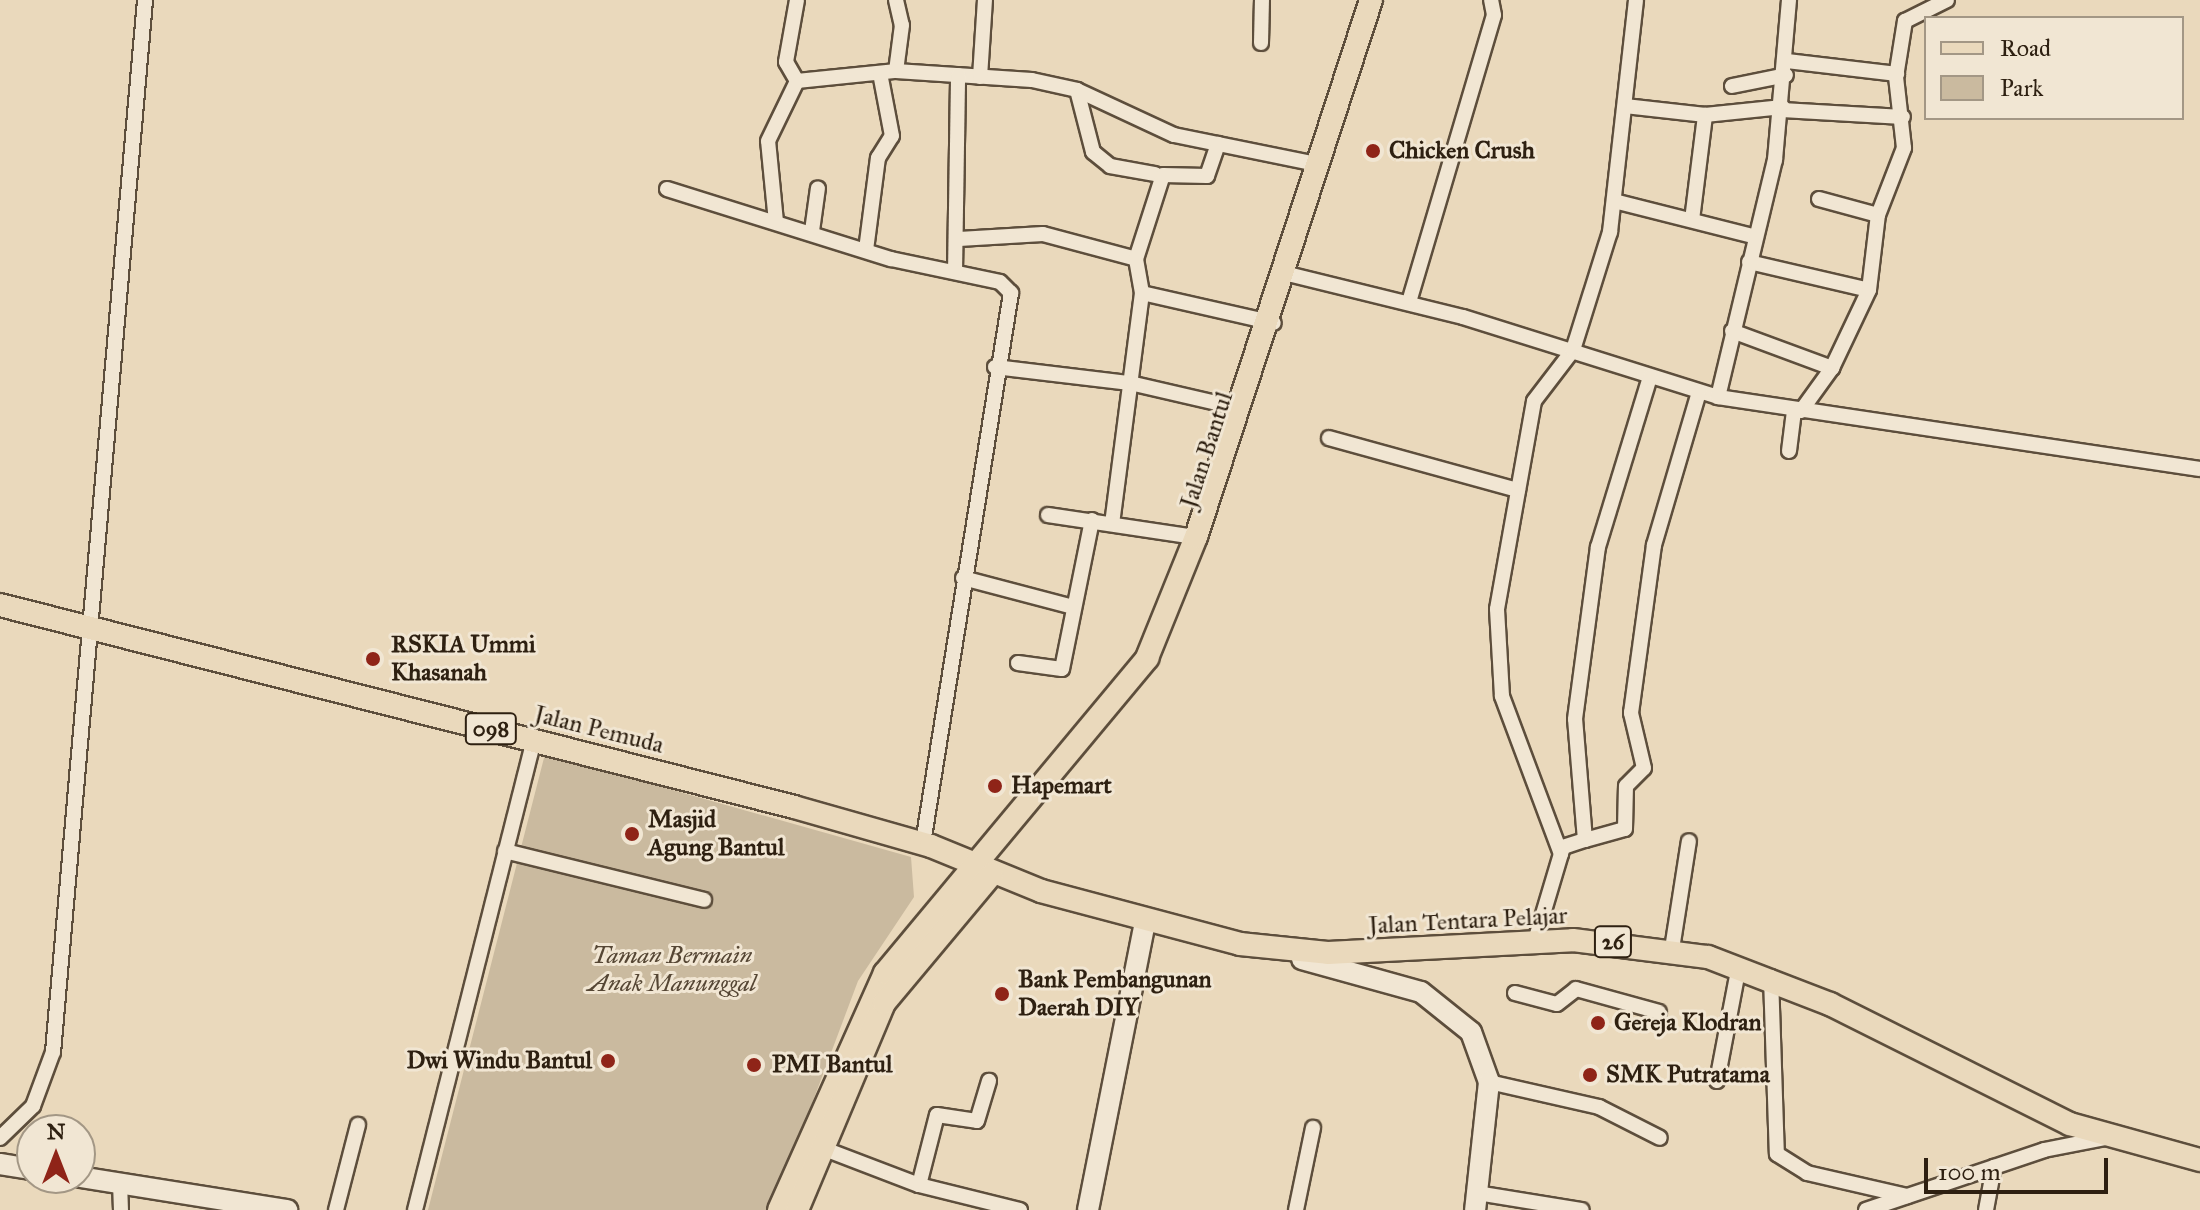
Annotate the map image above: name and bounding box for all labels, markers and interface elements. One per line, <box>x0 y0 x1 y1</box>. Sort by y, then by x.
legend <box>1924 16 2184 120</box>
text: Road <box>2000 33 2051 63</box>
text: Park <box>2000 73 2043 103</box>
place label: Chicken Crush <box>1389 137 1535 165</box>
marker: Chicken Crush <box>1364 142 1382 160</box>
street label: Jalan Bantul <box>1175 388 1239 512</box>
place label: RSKIA Ummi Khasanah <box>391 631 536 687</box>
marker: RSKIA Ummi Khasanah <box>362 648 384 670</box>
street label: Jalan Pemuda <box>531 700 667 760</box>
road number: 098 <box>463 711 519 747</box>
place label: Hapemart <box>1011 772 1112 800</box>
marker: Hapemart <box>986 777 1004 795</box>
place label: Masjid Agung Bantul <box>648 806 784 862</box>
marker: Masjid Agung Bantul <box>623 825 641 843</box>
street label: Jalan Tentara Pelajar <box>1368 901 1568 941</box>
road number: 26 <box>1593 924 1633 960</box>
park label: Taman Bermain Anak Manunggal <box>588 942 756 998</box>
place label: Bank Pembangunan Daerah DIY <box>1018 966 1212 1022</box>
marker: Bank Pembangunan Daerah DIY <box>993 985 1011 1003</box>
place label: Gereja Klodran <box>1614 1009 1761 1037</box>
marker: Gereja Klodran <box>1589 1014 1607 1032</box>
place label: Dwi Windu Bantul <box>407 1047 592 1075</box>
place label: PMI Bantul <box>772 1051 892 1079</box>
marker: Dwi Windu Bantul <box>599 1052 617 1070</box>
marker: PMI Bantul <box>743 1054 765 1076</box>
place label: SMK Putratama <box>1606 1061 1770 1089</box>
marker: SMK Putratama <box>1581 1066 1599 1084</box>
north arrow <box>16 1114 96 1194</box>
text: N <box>47 1118 65 1145</box>
scale bar <box>1928 1142 2112 1192</box>
text: 100 m <box>1938 1157 2001 1187</box>

